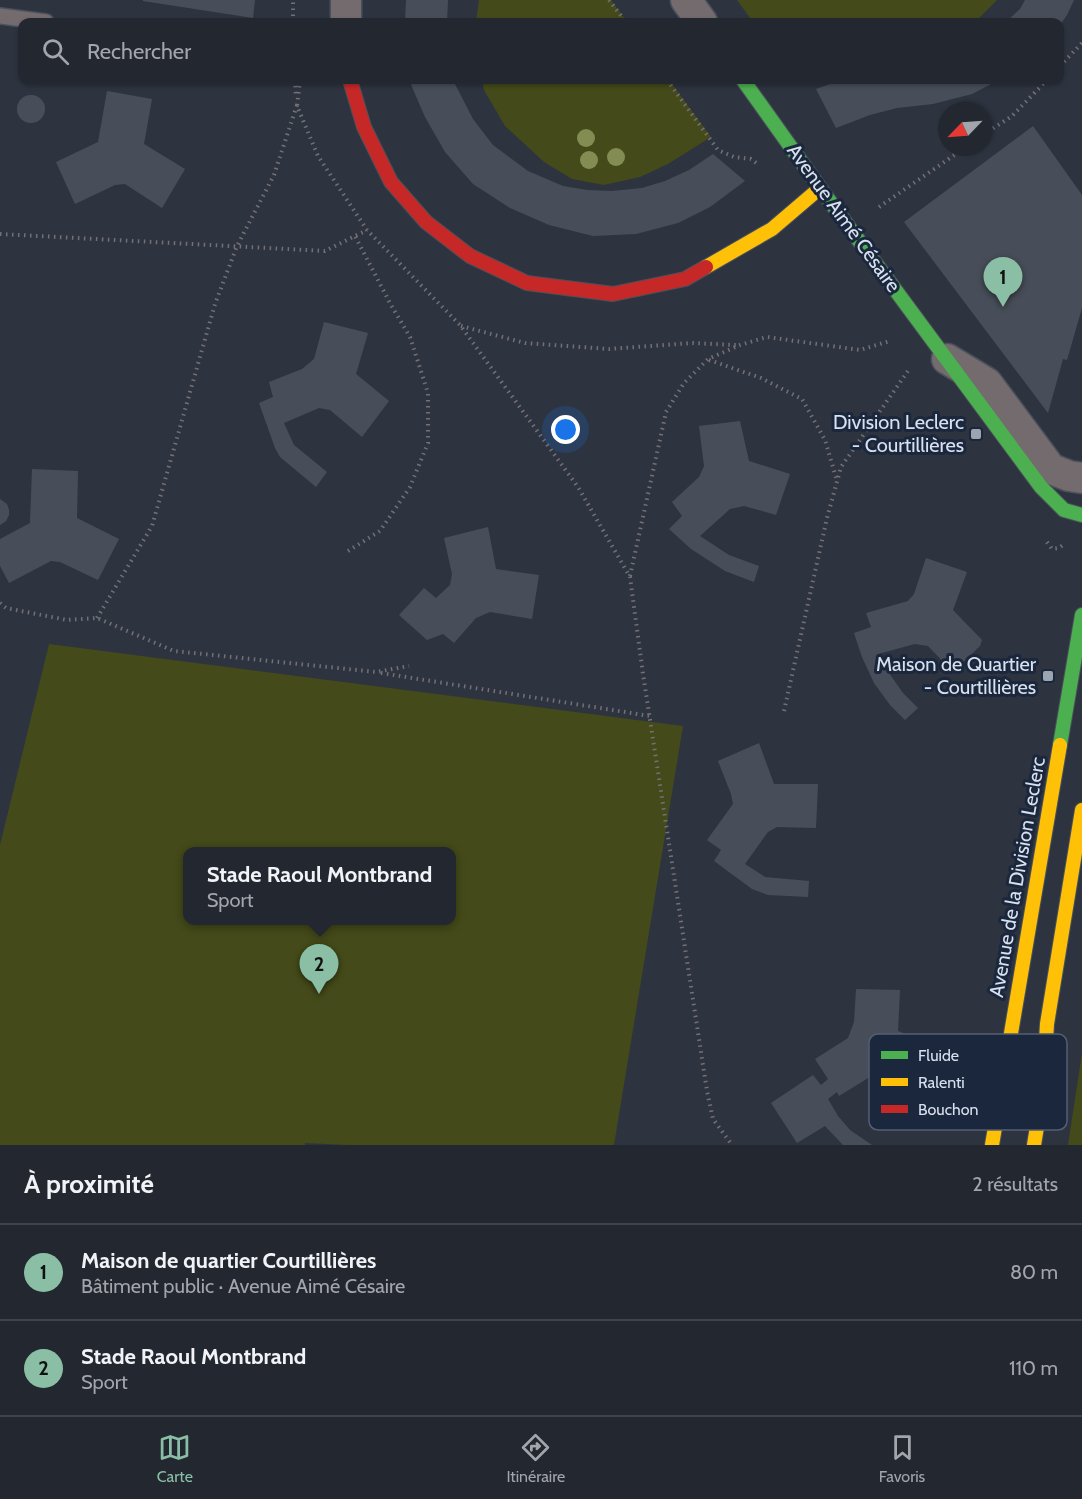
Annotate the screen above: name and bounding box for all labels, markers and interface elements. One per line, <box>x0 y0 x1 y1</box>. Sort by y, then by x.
search box <box>18 18 1064 84</box>
icon: search <box>39 35 72 68</box>
text: Rechercher <box>87 38 191 65</box>
north arrow <box>938 102 992 156</box>
street label: Avenue Aimé Césaire <box>782 139 906 297</box>
pin: 1 <box>984 258 1022 307</box>
place label: Division Leclerc - Courtillières <box>833 410 964 457</box>
your location <box>551 415 580 444</box>
marker: Division Leclerc - Courtillières <box>969 427 983 441</box>
place label: Maison de Quartier - Courtillières <box>876 652 1037 699</box>
marker: Maison de Quartier - Courtillières <box>1041 669 1055 683</box>
street label: Avenue de la Division Leclerc <box>984 755 1050 999</box>
popup <box>183 847 456 925</box>
text: Stade Raoul Montbrand <box>207 861 432 888</box>
text: Sport <box>207 888 254 912</box>
pin: 2 <box>300 944 338 994</box>
legend <box>869 1034 1067 1130</box>
text: Fluide <box>918 1046 959 1065</box>
text: Ralenti <box>918 1073 965 1092</box>
text: Bouchon <box>918 1100 978 1119</box>
text: À proximité <box>24 1168 154 1200</box>
text: 2 résultats <box>972 1172 1058 1196</box>
text: Maison de quartier Courtillières <box>81 1247 376 1274</box>
text: 1 <box>40 1260 47 1284</box>
text: 80 m <box>1010 1260 1058 1284</box>
text: Bâtiment public · Avenue Aimé Césaire <box>81 1274 405 1298</box>
text: Stade Raoul Montbrand <box>81 1343 306 1370</box>
text: 2 <box>38 1356 49 1380</box>
text: 110 m <box>1009 1356 1058 1380</box>
text: Sport <box>81 1370 128 1394</box>
tab: Carte <box>157 1431 193 1486</box>
tab: Itinéraire <box>506 1431 565 1486</box>
tab: Favoris <box>879 1431 925 1486</box>

